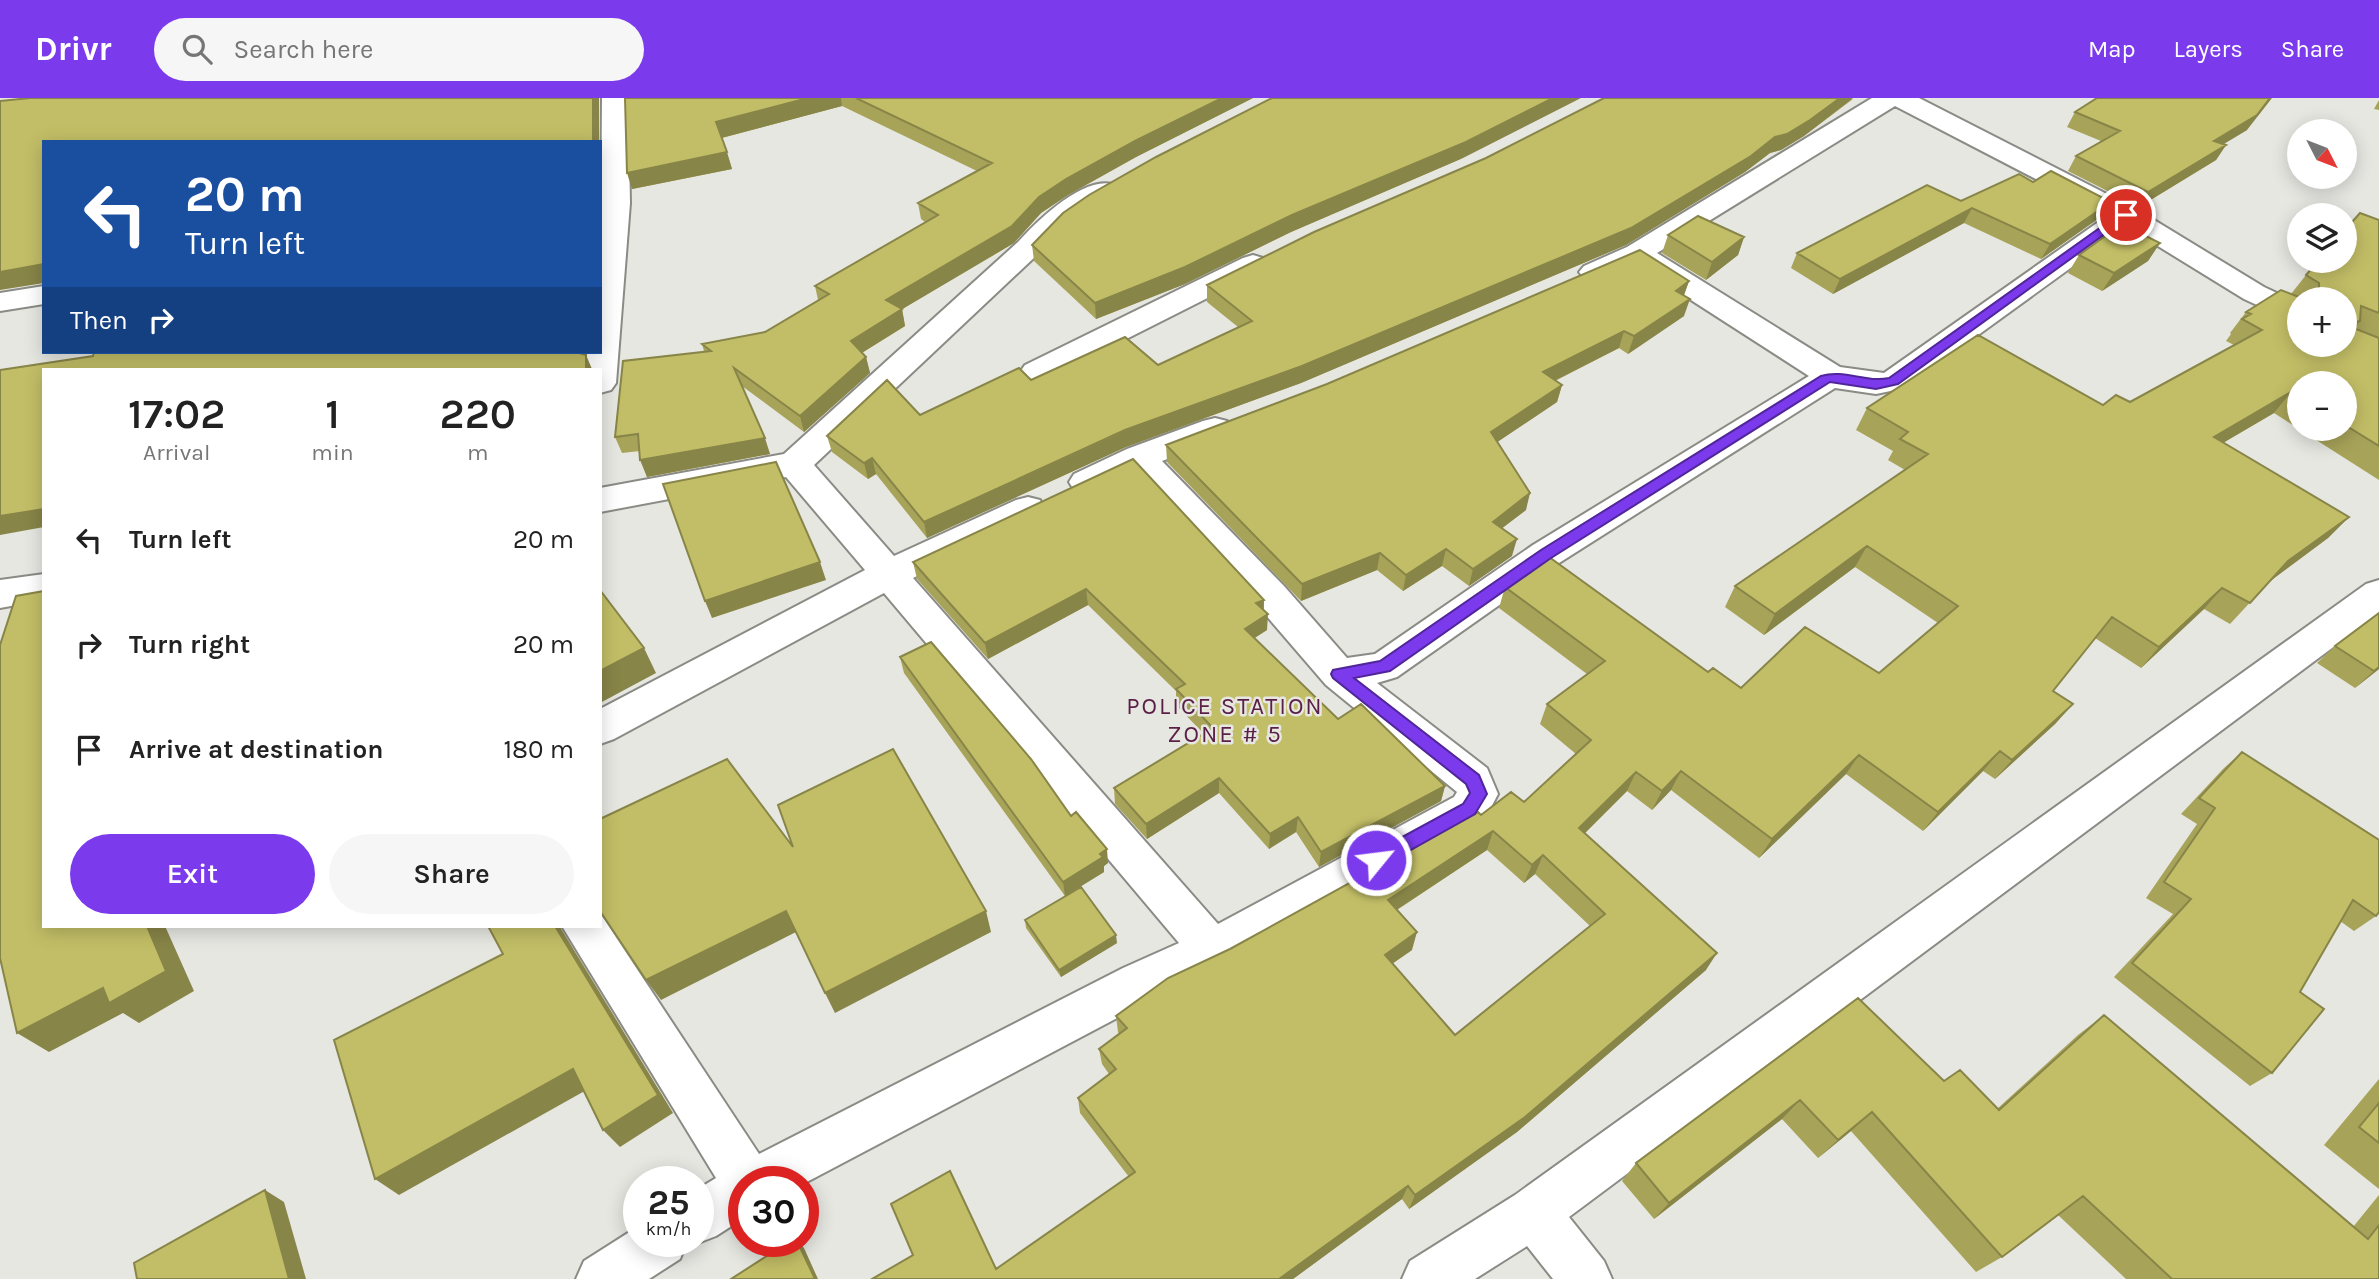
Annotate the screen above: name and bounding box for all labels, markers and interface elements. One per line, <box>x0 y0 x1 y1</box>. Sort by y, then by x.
search box <box>154 18 644 81</box>
text: Drivr <box>35 30 112 68</box>
icon: search <box>178 30 216 68</box>
text: Search here <box>234 34 373 65</box>
text: Map <box>2088 35 2136 63</box>
text: Layers <box>2174 35 2243 63</box>
text: Share <box>2281 35 2344 63</box>
north arrow <box>2287 119 2357 189</box>
map controls <box>2287 119 2357 441</box>
text: 20 m <box>185 166 305 223</box>
icon: left <box>70 168 161 259</box>
pin <box>2096 185 2156 245</box>
icon: arrive <box>2107 196 2145 234</box>
button: layers <box>2287 203 2357 273</box>
text: Turn left <box>185 225 305 262</box>
button: + <box>2287 287 2357 357</box>
icon: right <box>142 301 180 339</box>
text: Then <box>70 305 128 336</box>
button: − <box>2287 371 2357 441</box>
text: 17:02 <box>128 389 225 439</box>
text: 1 <box>325 389 340 439</box>
text: 220 <box>440 389 516 439</box>
text: Arrival <box>143 439 210 466</box>
text: min <box>311 439 354 466</box>
text: m <box>467 439 489 466</box>
icon: left <box>70 521 108 559</box>
text: Turn left <box>129 524 231 555</box>
text: 20 m <box>513 524 574 555</box>
icon: right <box>70 626 108 664</box>
text: Turn right <box>129 629 250 660</box>
text: 20 m <box>513 629 574 660</box>
district label: POLICE STATION ZONE # 5 <box>1126 692 1324 748</box>
icon: arrive <box>70 731 108 769</box>
text: Arrive at destination <box>129 734 383 765</box>
text: 180 m <box>504 734 574 765</box>
position arrow <box>1339 823 1413 897</box>
button: Exit <box>70 834 315 914</box>
button: Share <box>329 834 574 914</box>
speed limit sign: 30 <box>728 1166 819 1257</box>
text: 25 <box>648 1182 689 1223</box>
text: km/h <box>646 1218 691 1240</box>

